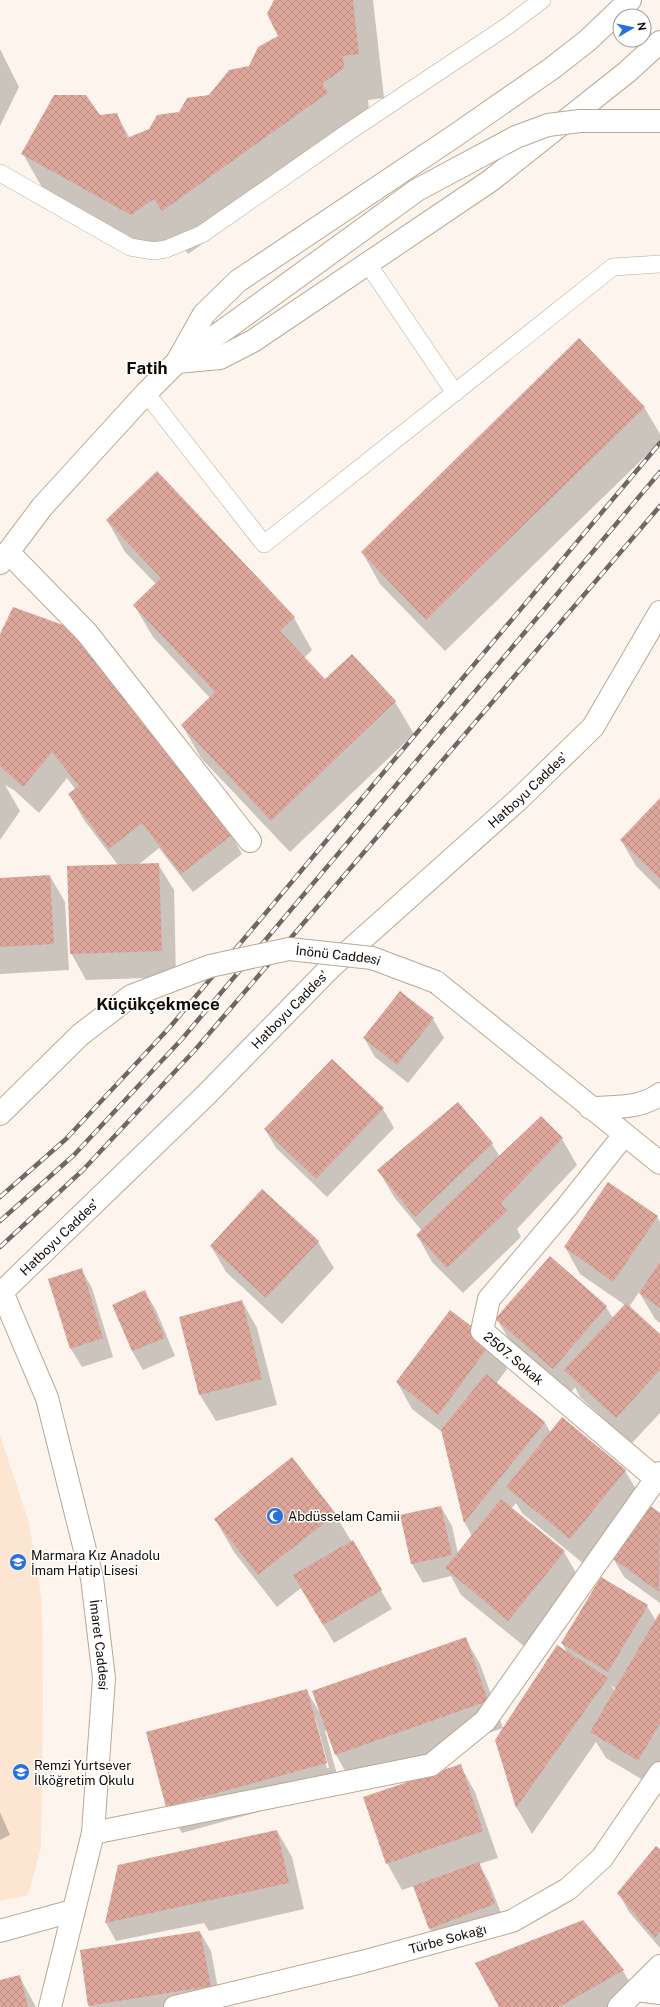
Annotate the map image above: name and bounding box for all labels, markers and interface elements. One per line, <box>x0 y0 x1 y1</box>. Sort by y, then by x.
north arrow <box>612 8 652 48</box>
text: N <box>635 21 648 32</box>
district label: Fatih <box>126 358 168 378</box>
street label: Hatboyu Caddes' <box>485 749 570 831</box>
street label: İnönü Caddesi <box>295 942 383 968</box>
street label: Hatboyu Caddes' <box>248 967 331 1052</box>
district label: Küçükçekmece <box>96 994 220 1014</box>
street label: Hatboyu Caddes' <box>17 1196 101 1278</box>
street label: 2507. Sokak <box>481 1328 547 1388</box>
mosque icon: Abdüsselam Camii <box>265 1506 285 1526</box>
place label: Abdüsselam Camii <box>288 1509 400 1524</box>
place label: Marmara Kız Anadolu İmam Hatip Lisesi <box>31 1548 160 1578</box>
school or university icon: Marmara Kız Anadolu İmam Hatip Lisesi <box>8 1552 28 1572</box>
street label: İmaret Caddesi <box>87 1599 112 1691</box>
place label: Remzi Yurtsever İlköğretim Okulu <box>34 1758 134 1788</box>
school or university icon: Remzi Yurtsever İlköğretim Okulu <box>11 1762 31 1782</box>
street label: Türbe Sokağı <box>407 1921 488 1956</box>

